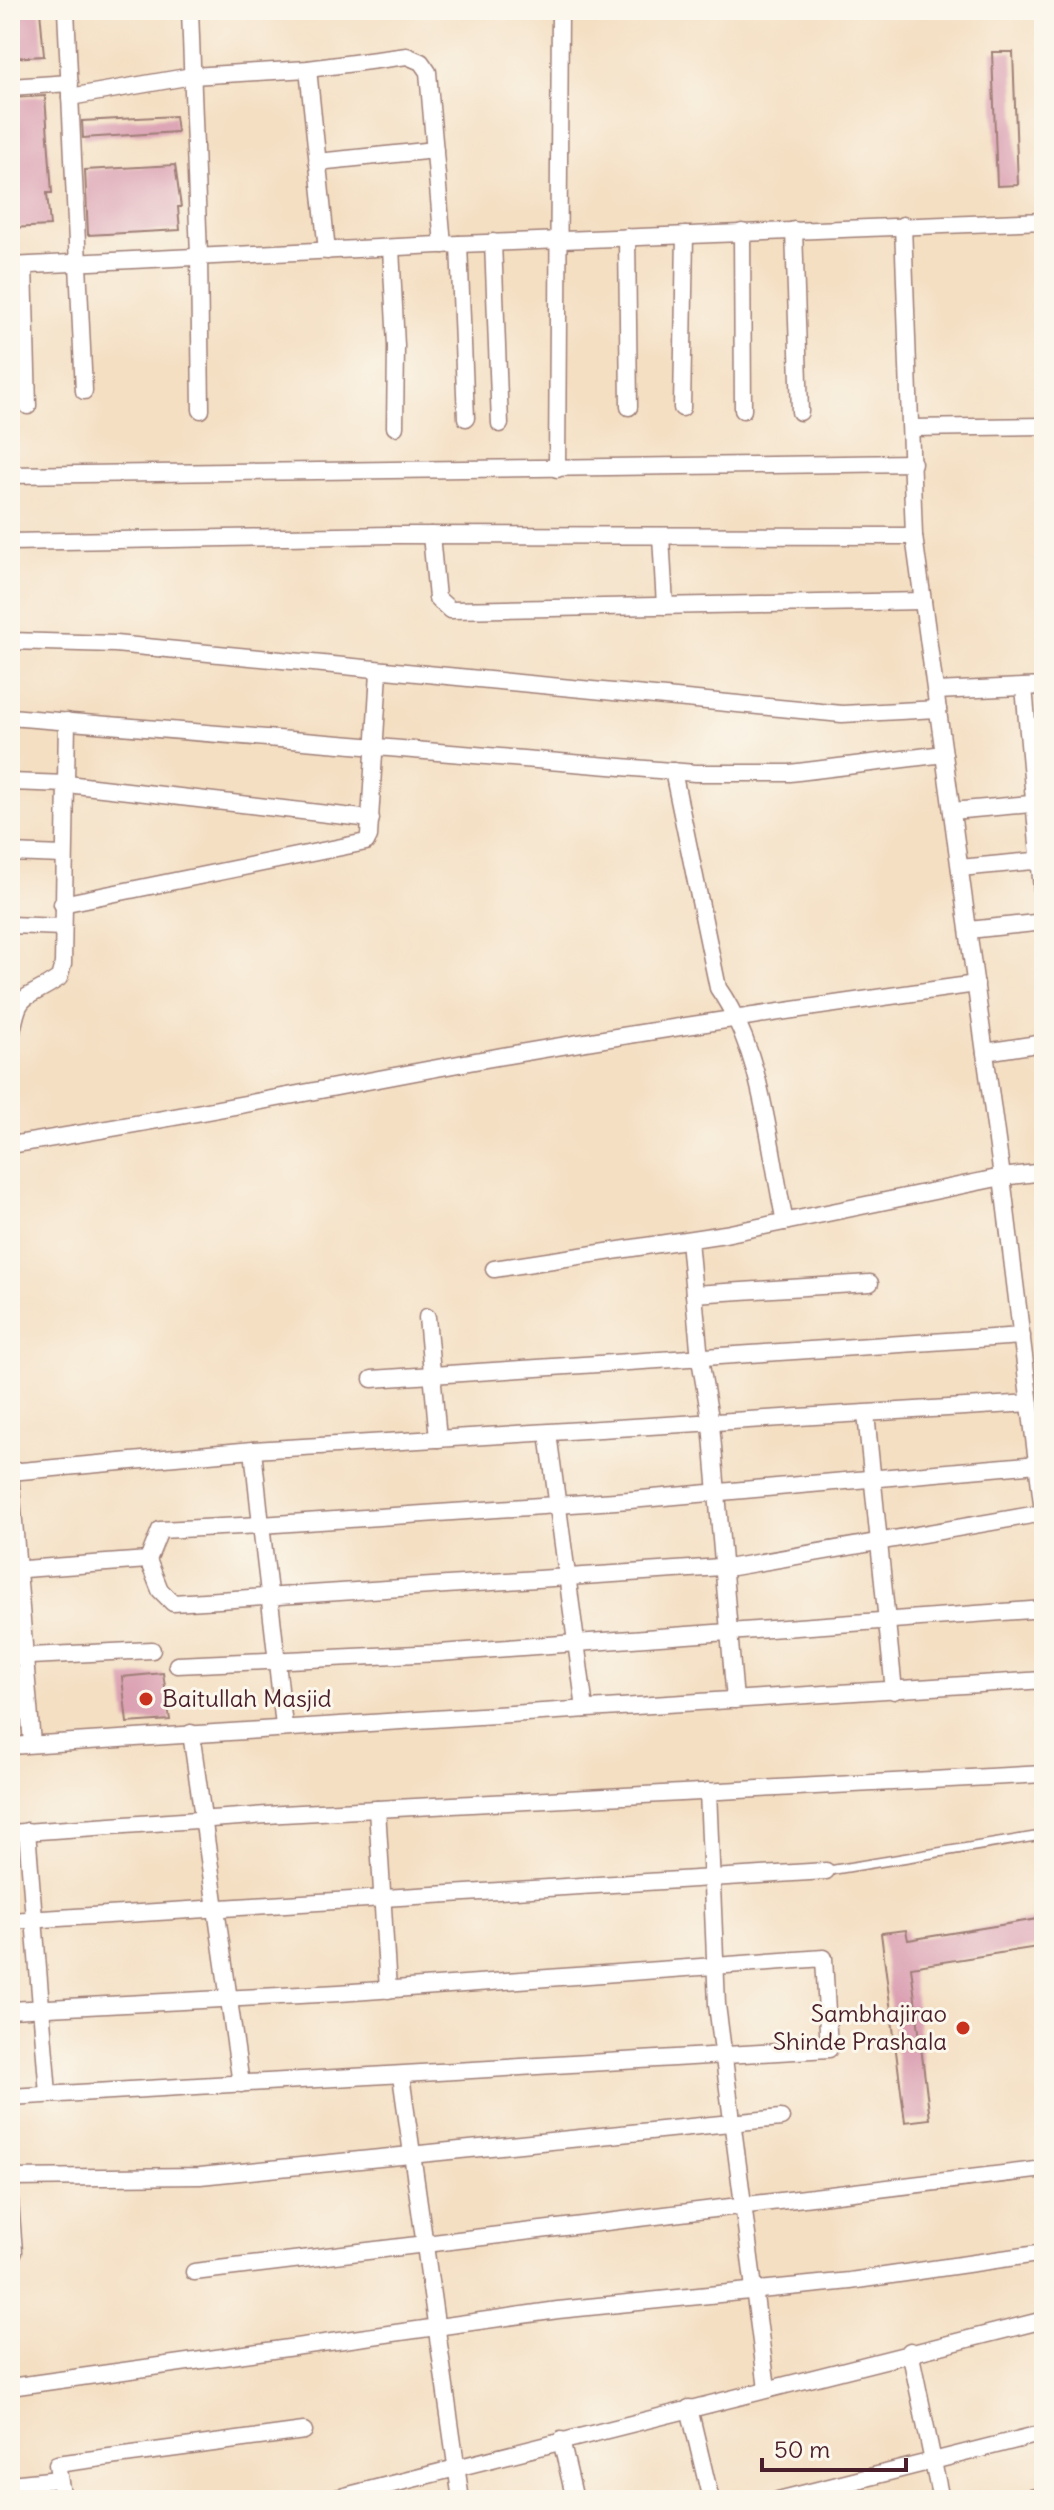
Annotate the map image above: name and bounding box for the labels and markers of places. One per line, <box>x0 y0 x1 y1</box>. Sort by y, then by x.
place label: Baitullah Masjid <box>162 1683 332 1713</box>
marker: Baitullah Masjid <box>137 1690 155 1708</box>
place label: Sambhajirao Shinde Prashala <box>773 1998 947 2056</box>
marker: Sambhajirao Shinde Prashala <box>954 2019 972 2037</box>

